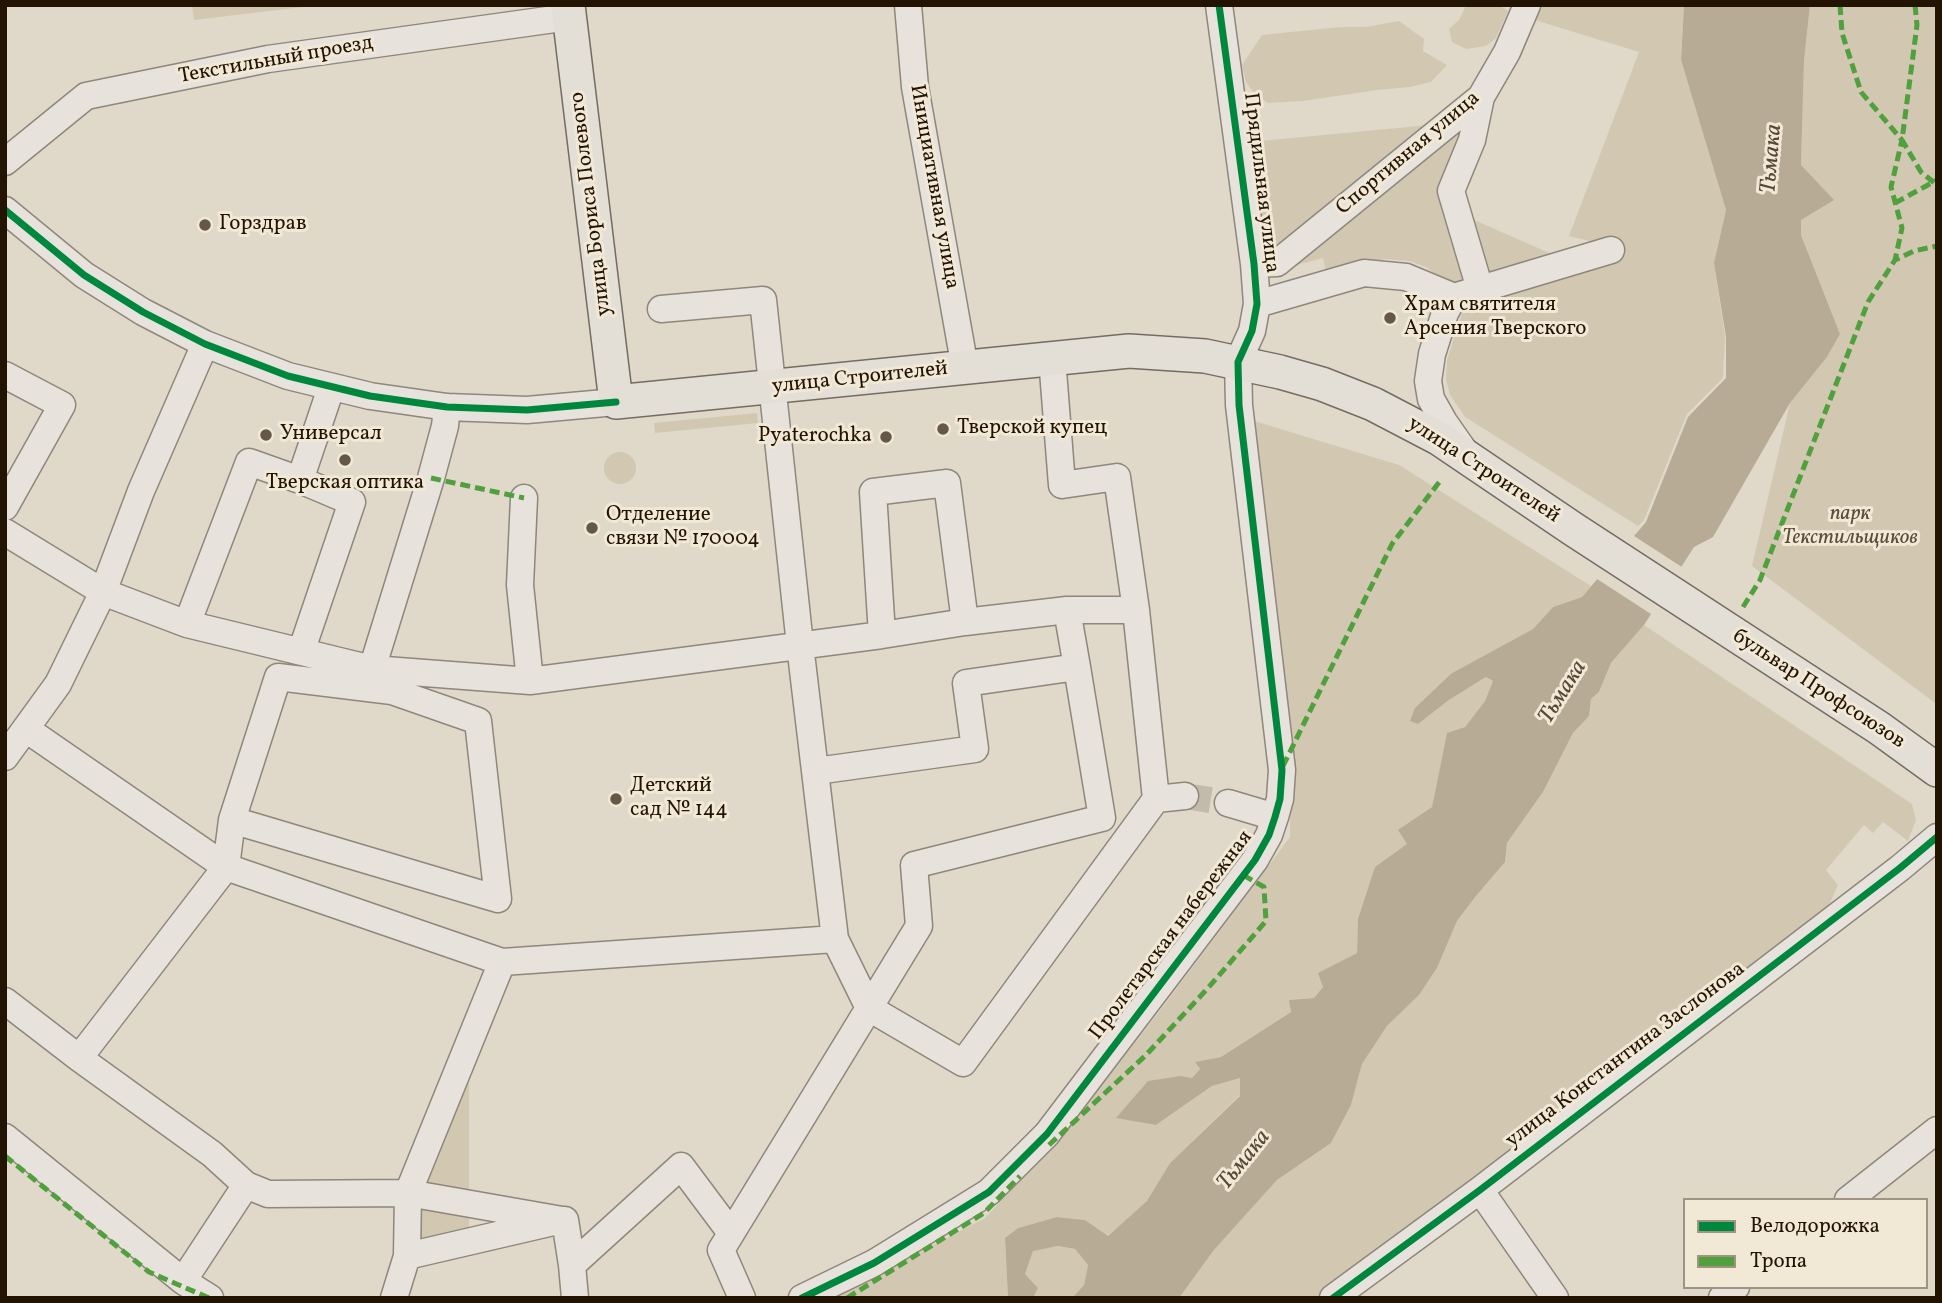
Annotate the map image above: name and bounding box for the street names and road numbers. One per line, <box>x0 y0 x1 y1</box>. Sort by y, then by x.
street label: Текстильный проезд <box>177 31 375 91</box>
street label: Инициативная улица <box>903 83 963 291</box>
street label: Спортивная улица <box>1332 87 1486 221</box>
street label: улица Бориса Полевого <box>566 90 618 318</box>
street label: Прядильная улица <box>1236 91 1284 275</box>
street label: улица Строителей <box>771 357 949 401</box>
street label: улица Строителей <box>1402 412 1564 530</box>
street label: бульвар Профсоюзов <box>1727 625 1909 755</box>
street label: Пролетарская набережная <box>1085 826 1259 1046</box>
street label: улица Константина Заслонова <box>1501 958 1751 1154</box>

